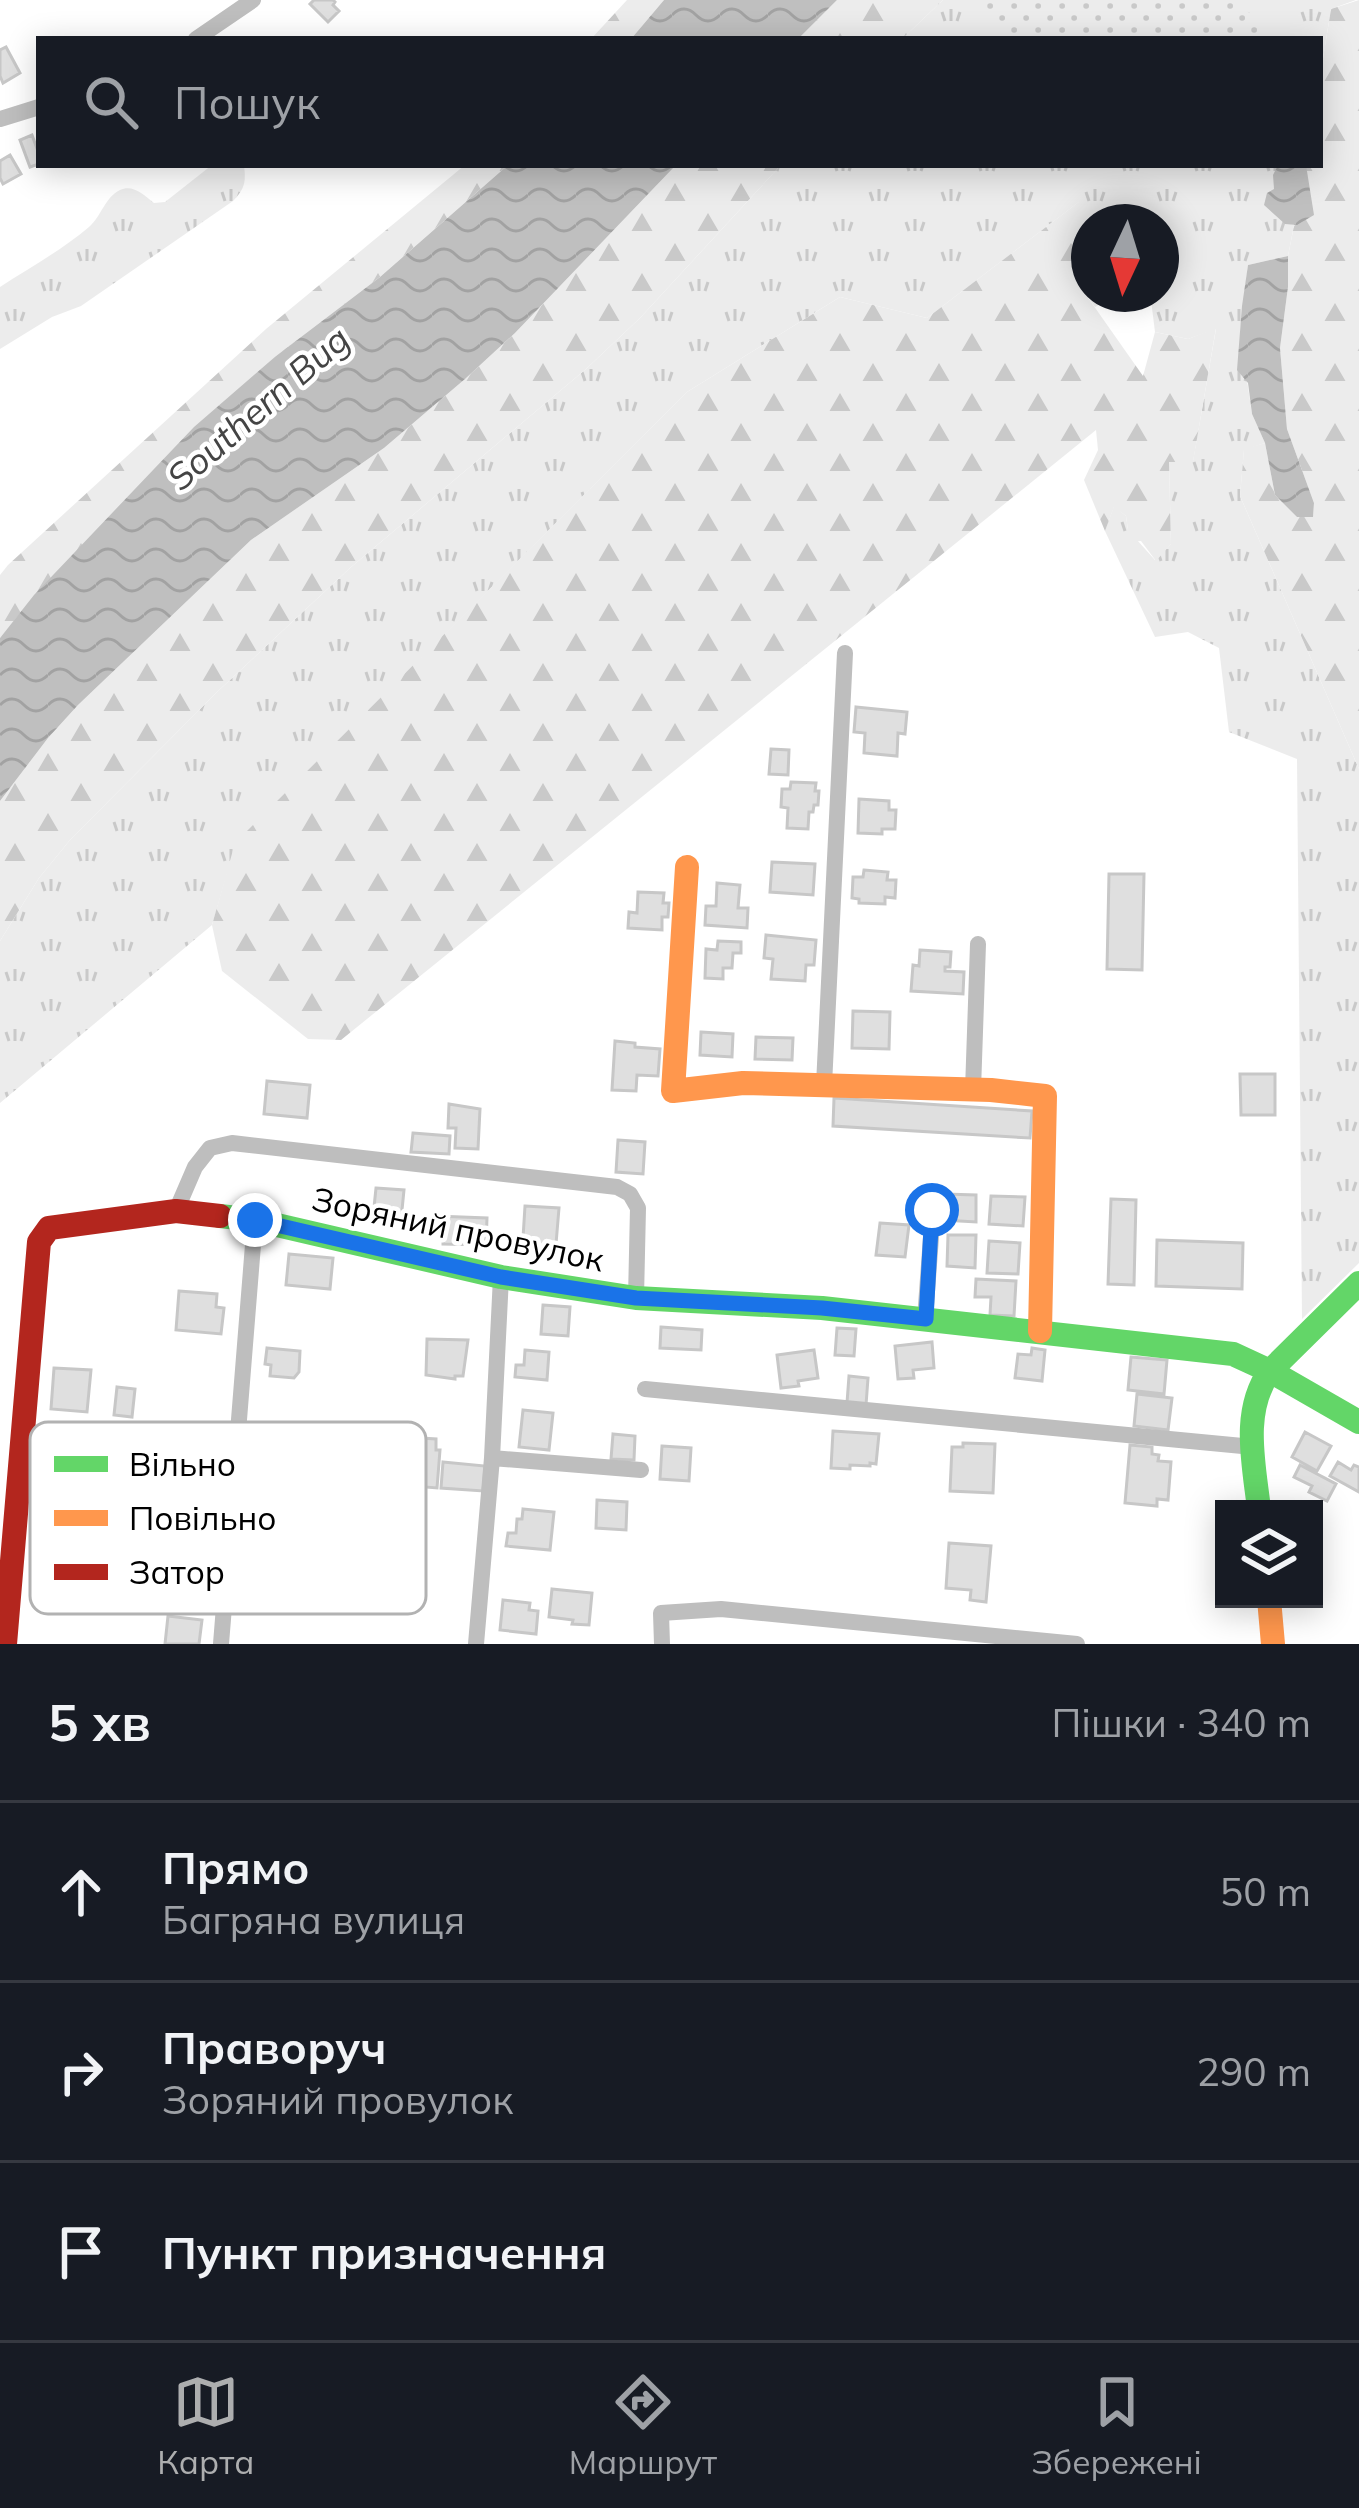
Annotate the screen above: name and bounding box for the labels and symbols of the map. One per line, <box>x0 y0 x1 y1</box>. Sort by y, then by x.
north arrow <box>1071 204 1179 312</box>
water label: Southern Bug <box>157 316 358 499</box>
street label: Зоряний провулок <box>309 1178 608 1279</box>
route start <box>905 1183 959 1237</box>
route end <box>228 1193 282 1247</box>
legend <box>30 1422 426 1614</box>
text: Вільно <box>129 1443 236 1484</box>
text: Повільно <box>129 1497 276 1538</box>
text: Затор <box>129 1551 225 1592</box>

